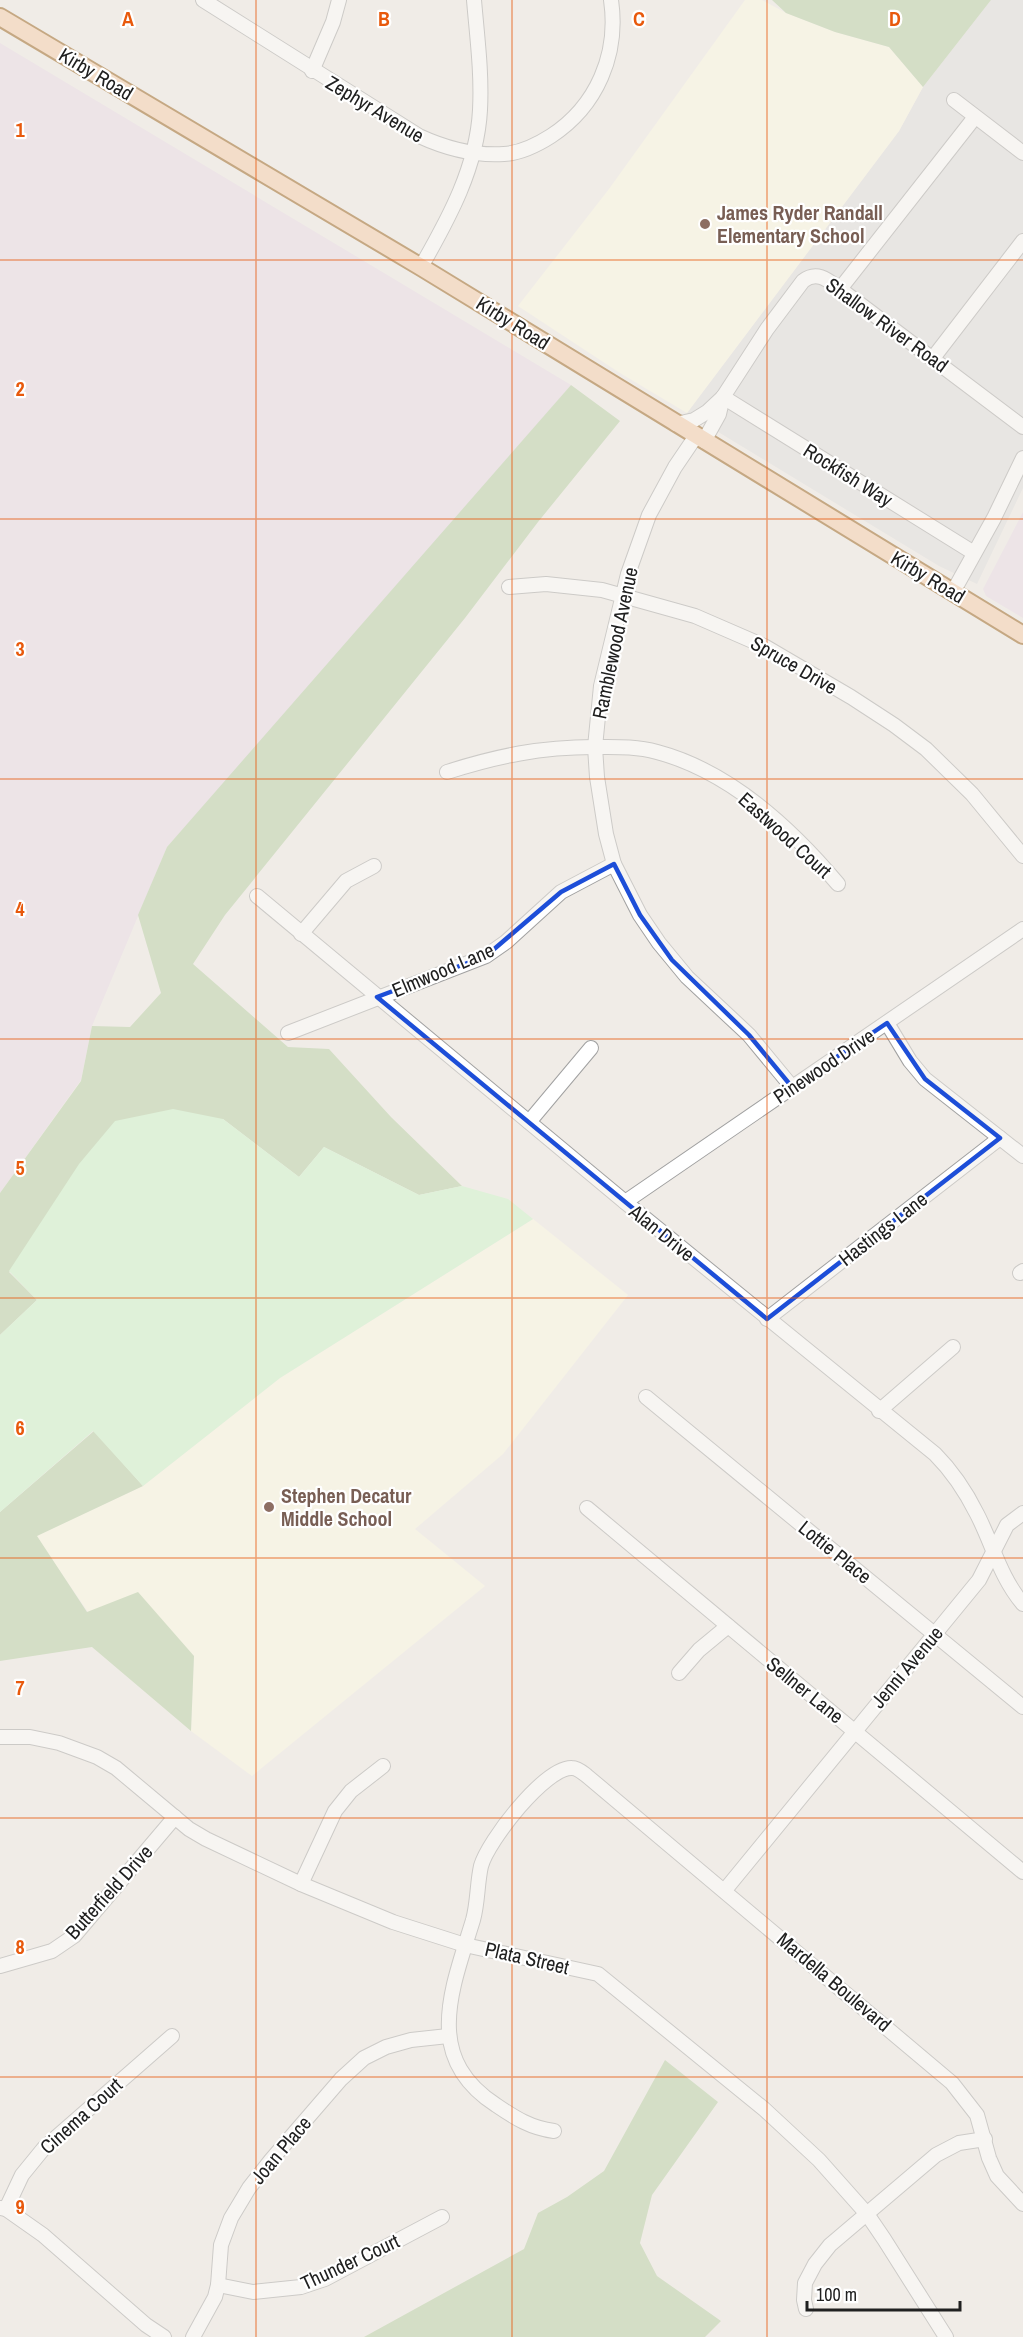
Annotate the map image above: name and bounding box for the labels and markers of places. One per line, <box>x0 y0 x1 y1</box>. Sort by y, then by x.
place label: James Ryder Randall Elementary School <box>717 199 883 249</box>
marker: James Ryder Randall Elementary School <box>698 217 712 231</box>
place label: Stephen Decatur Middle School <box>281 1482 412 1532</box>
marker: Stephen Decatur Middle School <box>262 1500 276 1514</box>

